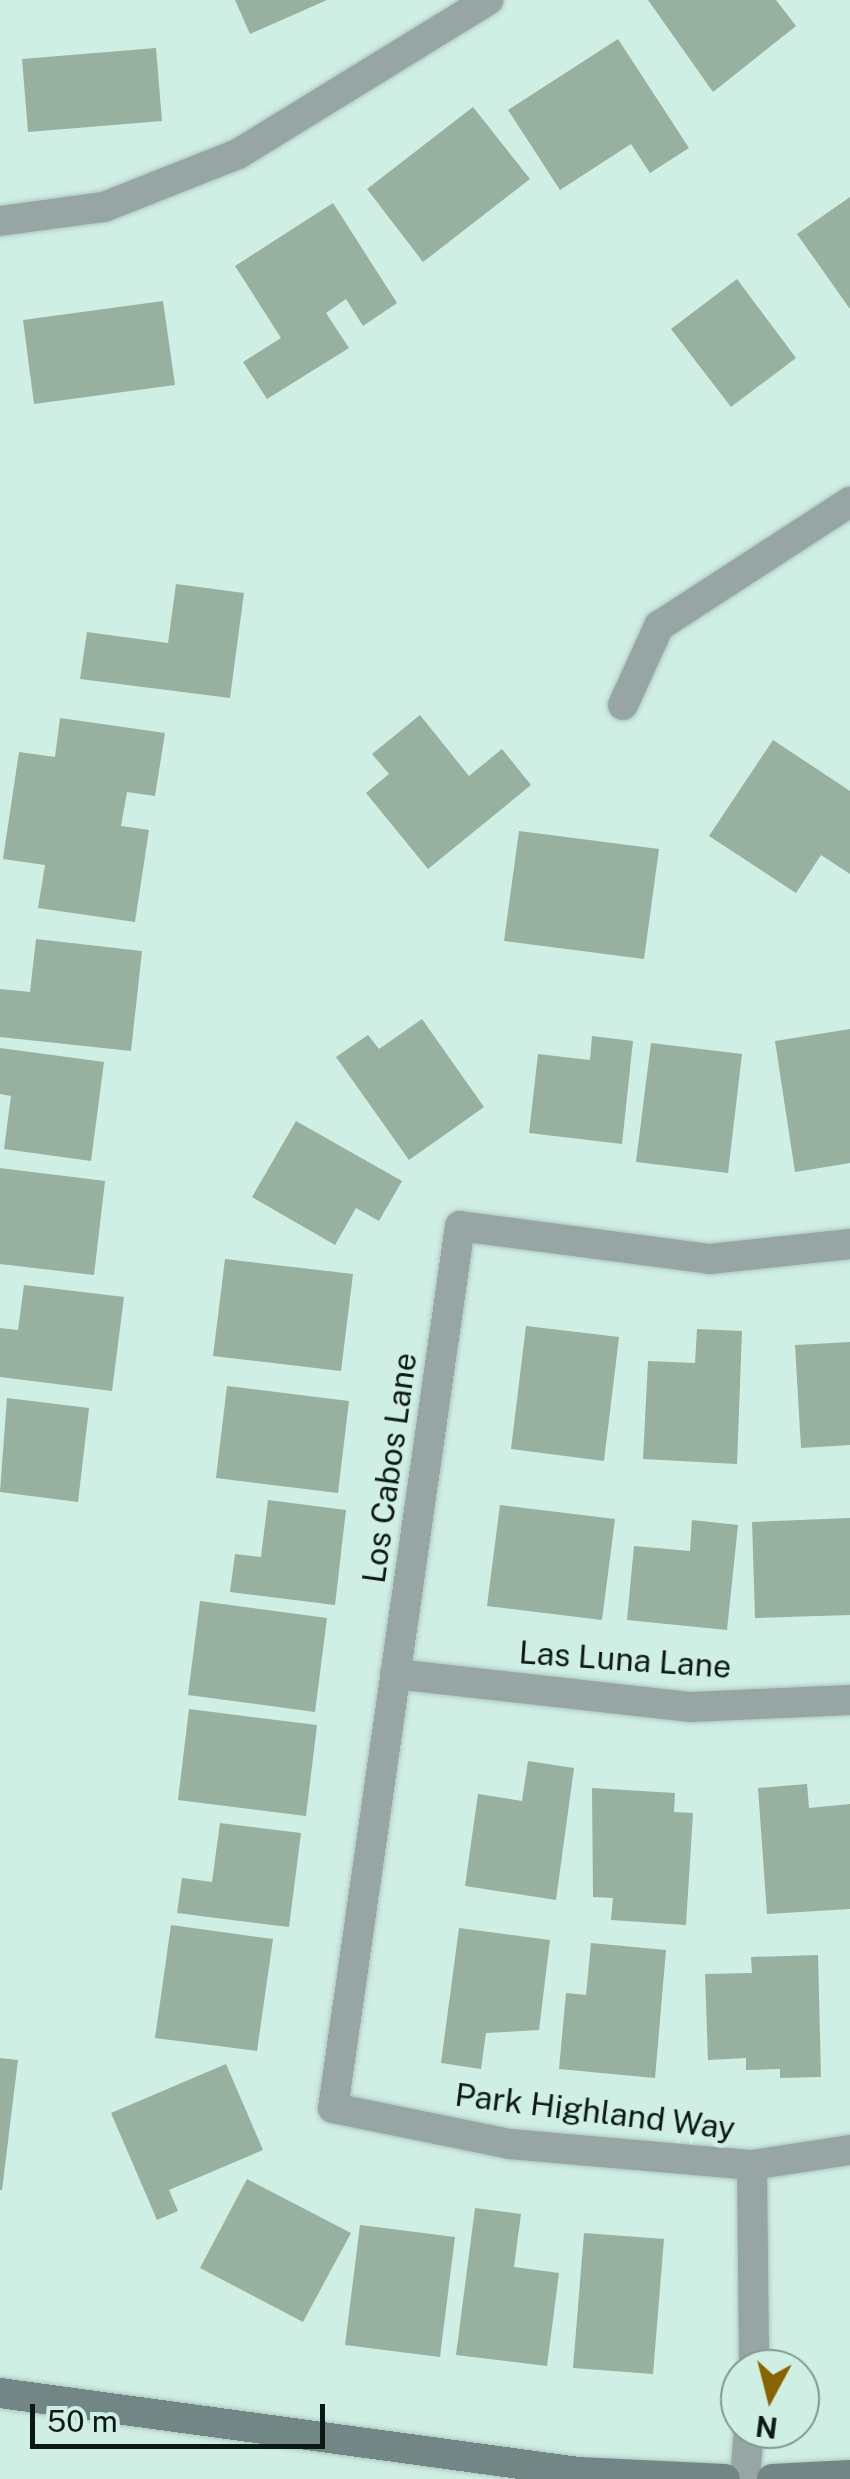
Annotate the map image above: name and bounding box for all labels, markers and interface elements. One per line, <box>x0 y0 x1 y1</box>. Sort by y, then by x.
street label: Los Cabos Lane <box>355 1350 425 1586</box>
street label: Las Luna Lane <box>517 1633 733 1687</box>
street label: Park Highland Way <box>452 2076 738 2148</box>
north arrow <box>720 2349 820 2449</box>
scale bar <box>35 2384 330 2446</box>
text: 50 m <box>47 2403 118 2439</box>
text: N <box>754 2410 779 2445</box>

